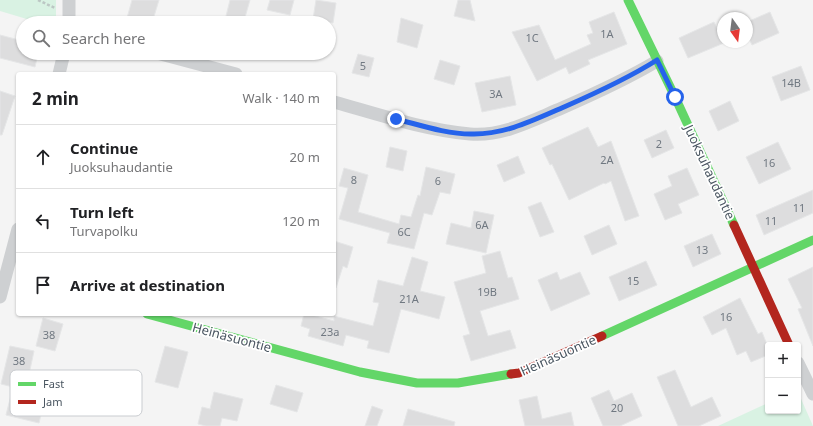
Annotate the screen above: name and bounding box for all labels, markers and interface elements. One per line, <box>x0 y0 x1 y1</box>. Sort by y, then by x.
north arrow <box>717 12 753 48</box>
search box <box>16 16 336 60</box>
house number: 1A <box>600 26 615 41</box>
icon: search <box>30 27 52 49</box>
text: Search here <box>62 28 145 48</box>
house number: 1C <box>525 30 539 45</box>
house number: 5 <box>360 58 366 73</box>
house number: 14B <box>781 75 801 90</box>
house number: 3A <box>489 86 504 101</box>
text: 2 min <box>32 87 79 110</box>
route start <box>666 88 684 106</box>
text: Walk · 140 m <box>242 89 320 107</box>
route end <box>387 110 405 128</box>
street label: Juoksuhaudantie <box>679 120 740 222</box>
house number: 2 <box>656 136 662 151</box>
text: Continue <box>70 138 138 158</box>
icon: ahead <box>32 146 54 168</box>
text: 20 m <box>290 148 320 166</box>
house number: 2A <box>600 152 615 167</box>
house number: 16 <box>763 155 775 170</box>
text: Juoksuhaudantie <box>70 158 173 176</box>
house number: 8 <box>351 172 357 187</box>
house number: 6 <box>435 173 441 188</box>
house number: 11 <box>793 200 805 215</box>
text: Turn left <box>70 202 134 222</box>
icon: left <box>32 210 54 232</box>
text: 120 m <box>282 212 320 230</box>
house number: 11 <box>765 213 777 228</box>
house number: 6A <box>475 217 490 232</box>
text: Turvapolku <box>70 222 138 240</box>
house number: 6C <box>397 224 411 239</box>
house number: 13 <box>696 242 708 257</box>
house number: 15 <box>627 273 639 288</box>
icon: arrive <box>32 274 54 296</box>
text: Arrive at destination <box>70 275 225 295</box>
house number: 19B <box>477 284 497 299</box>
house number: 21A <box>399 291 420 306</box>
house number: 16 <box>720 309 732 324</box>
street label: Heinäsuontie <box>190 318 274 356</box>
house number: 23a <box>321 324 339 339</box>
house number: 38 <box>43 327 55 342</box>
street label: Heinäsuontie <box>517 330 599 380</box>
map controls <box>765 342 801 414</box>
button: + <box>765 342 801 378</box>
house number: 38 <box>13 353 25 368</box>
legend <box>10 370 142 416</box>
text: Fast <box>43 376 64 391</box>
button: − <box>765 378 801 414</box>
text: Jam <box>42 394 62 409</box>
house number: 20 <box>611 400 623 415</box>

